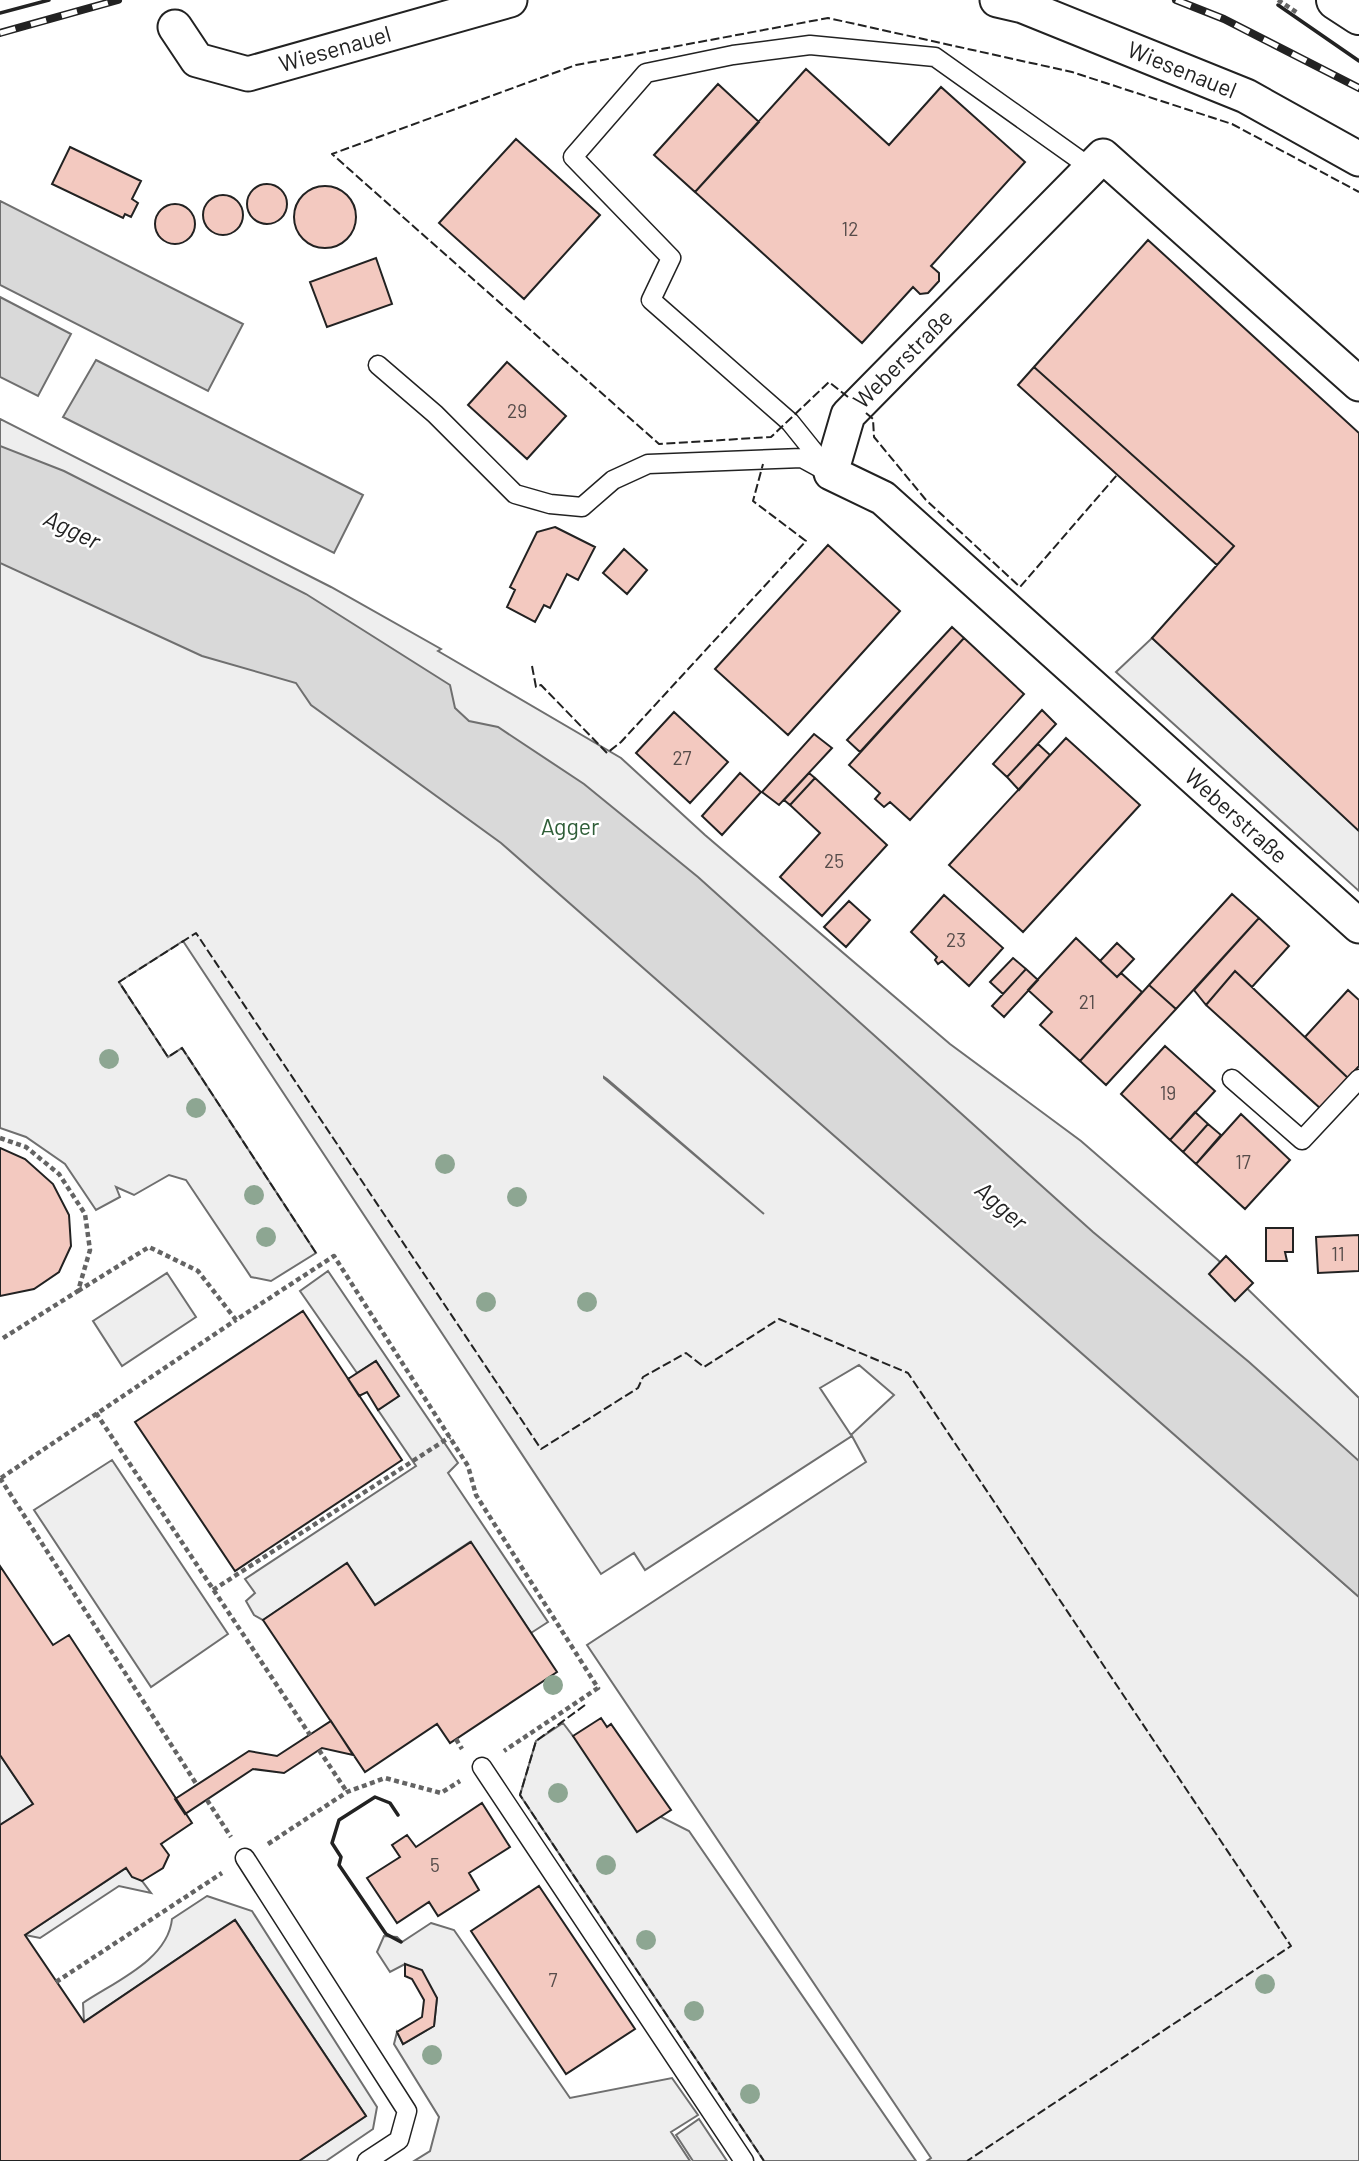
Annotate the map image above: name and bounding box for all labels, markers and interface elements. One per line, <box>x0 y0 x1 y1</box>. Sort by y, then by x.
street label: Wiesenauel <box>275 19 394 77</box>
street label: Wiesenauel <box>1124 34 1241 104</box>
house number: 12 <box>842 217 858 240</box>
street label: Weberstraße <box>847 303 958 414</box>
house number: 29 <box>507 399 527 422</box>
water label: Agger <box>40 503 107 555</box>
house number: 27 <box>672 746 692 769</box>
street label: Weberstraße <box>1179 762 1294 869</box>
park label: Agger <box>541 812 600 840</box>
house number: 25 <box>824 849 844 872</box>
house number: 23 <box>946 928 966 951</box>
house number: 21 <box>1079 990 1095 1013</box>
house number: 19 <box>1160 1081 1176 1104</box>
house number: 17 <box>1235 1150 1251 1173</box>
water label: Agger <box>970 1174 1035 1236</box>
house number: 11 <box>1331 1242 1345 1265</box>
house number: 5 <box>430 1853 440 1876</box>
house number: 7 <box>549 1968 558 1991</box>

